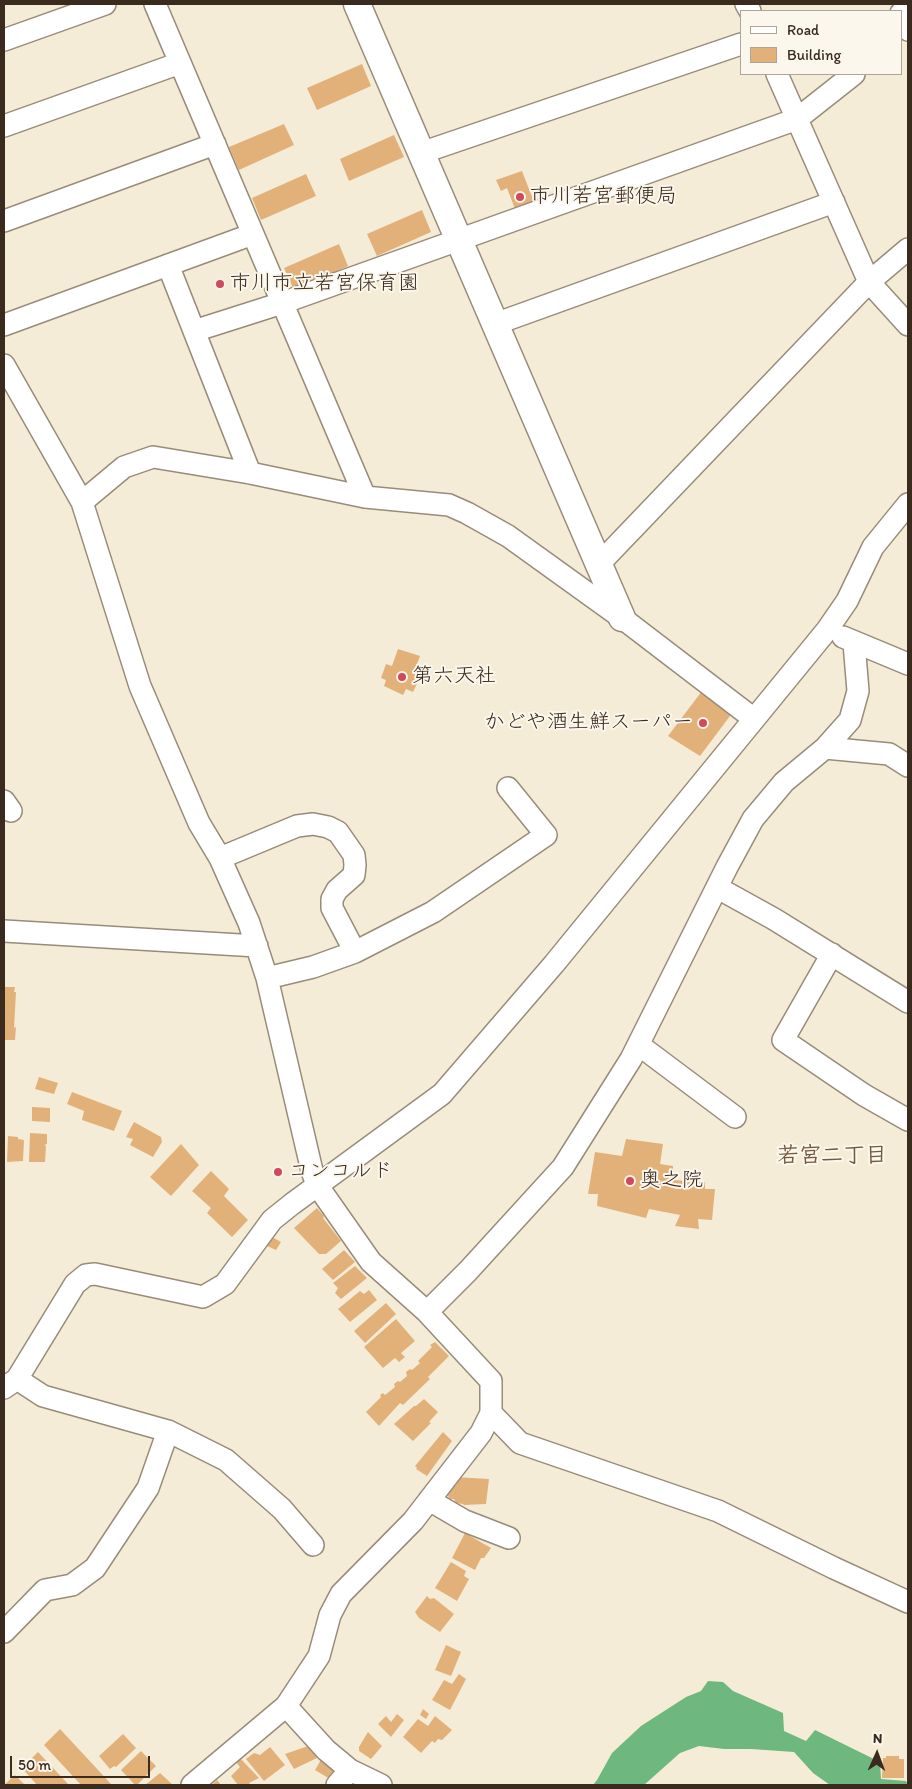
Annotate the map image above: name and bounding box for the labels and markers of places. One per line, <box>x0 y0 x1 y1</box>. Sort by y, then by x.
place label: 市川若宮郵便局 <box>530 184 677 210</box>
marker: 市川若宮郵便局 <box>514 191 526 203</box>
place label: 市川市立若宮保育園 <box>230 271 419 297</box>
marker: 市川市立若宮保育園 <box>214 278 226 290</box>
place label: 第六天社 <box>412 664 496 690</box>
marker: 第六天社 <box>396 671 408 683</box>
place label: かどや酒生鮮スーパー <box>484 710 693 736</box>
marker: かどや酒生鮮スーパー <box>697 717 709 729</box>
place label: コンコルド <box>288 1159 393 1185</box>
marker: コンコルド <box>272 1166 284 1178</box>
place label: 奥之院 <box>640 1168 703 1194</box>
marker: 奥之院 <box>624 1175 636 1187</box>

